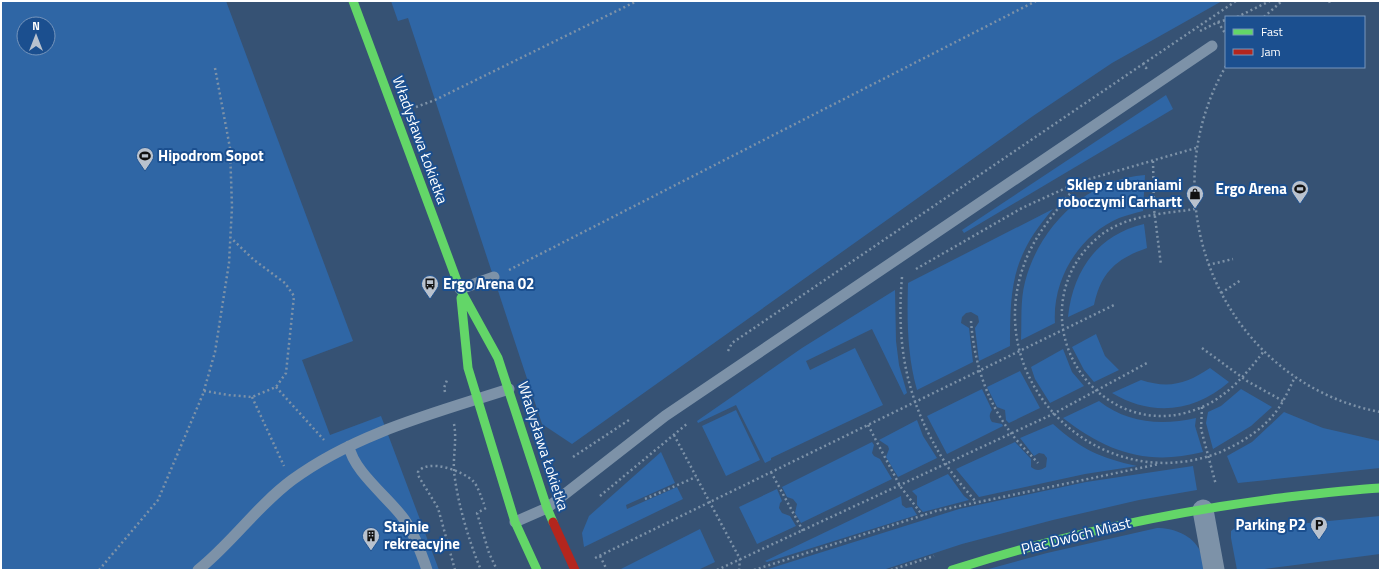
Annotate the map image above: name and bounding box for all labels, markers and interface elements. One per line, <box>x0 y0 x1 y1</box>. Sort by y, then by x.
north arrow <box>16 16 56 56</box>
legend <box>1225 16 1365 68</box>
text: N <box>32 18 40 34</box>
text: Fast <box>1261 22 1284 41</box>
text: Jam <box>1261 42 1281 61</box>
street label: Władysława Łokietka <box>387 73 455 208</box>
place label: Hipodrom Sopot <box>158 144 264 167</box>
sports icon: Hipodrom Sopot <box>135 146 155 171</box>
place label: Sklep z ubraniami roboczymi Carhartt <box>1058 173 1183 213</box>
place label: Ergo Arena <box>1216 177 1287 200</box>
sports icon: Ergo Arena <box>1290 179 1310 204</box>
shop icon: Sklep z ubraniami roboczymi Carhartt <box>1185 184 1205 209</box>
place label: Ergo Arena 02 <box>443 272 535 295</box>
bus stop icon: Ergo Arena 02 <box>420 274 440 299</box>
street label: Władysława Łokietka <box>512 378 575 514</box>
street label: Plac Dwóch Miast <box>1019 511 1134 560</box>
place label: Parking P2 <box>1236 513 1306 536</box>
place label: Stajnie rekreacyjne <box>384 515 460 555</box>
parking icon: Parking P2 <box>1309 515 1329 540</box>
building icon: Stajnie rekreacyjne <box>361 526 381 551</box>

